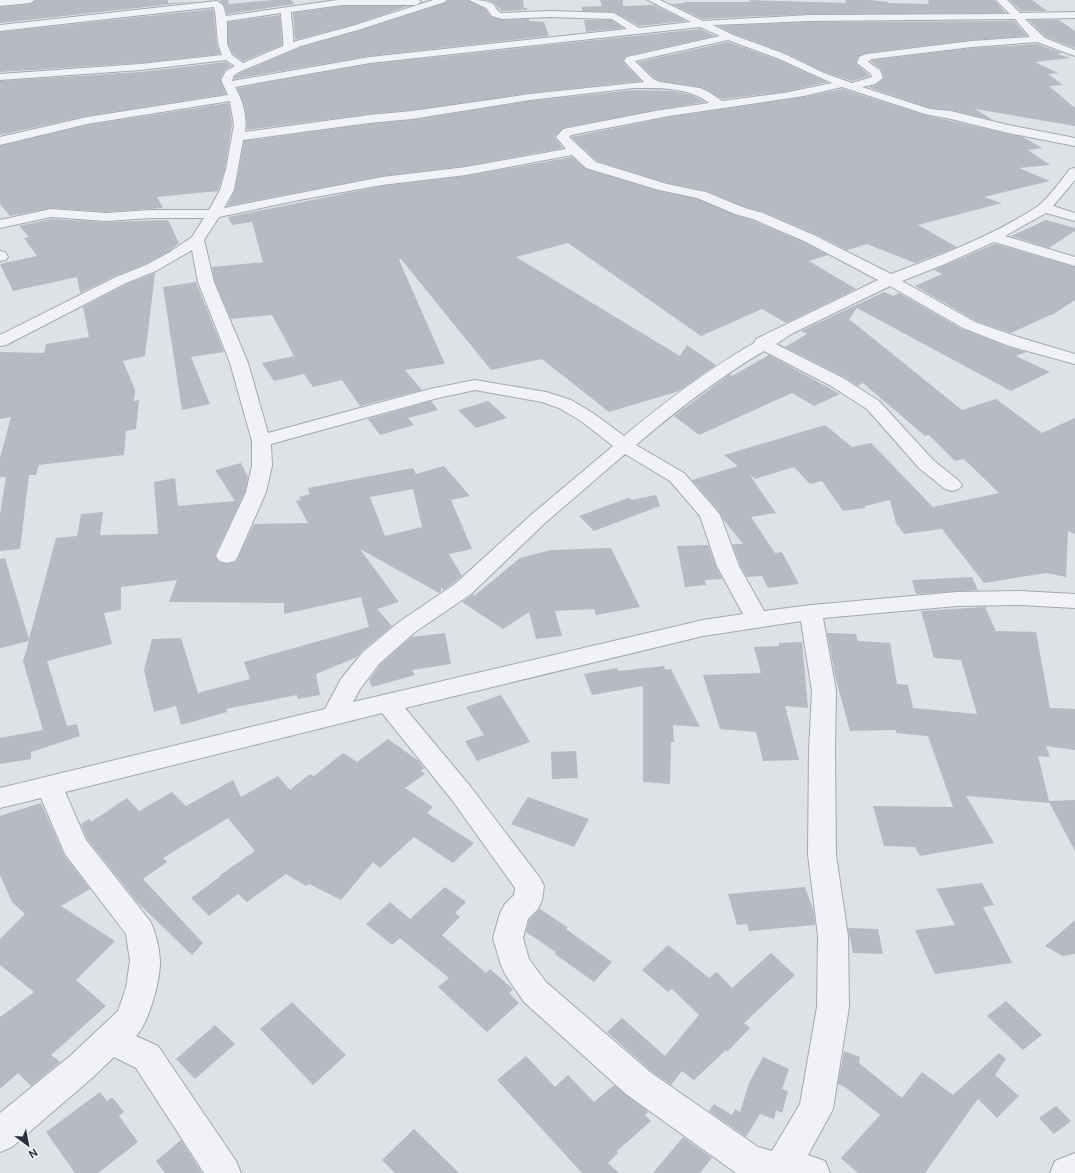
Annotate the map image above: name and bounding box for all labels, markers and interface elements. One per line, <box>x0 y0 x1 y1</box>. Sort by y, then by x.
north arrow <box>8 1125 48 1165</box>
text: N <box>26 1145 40 1162</box>

